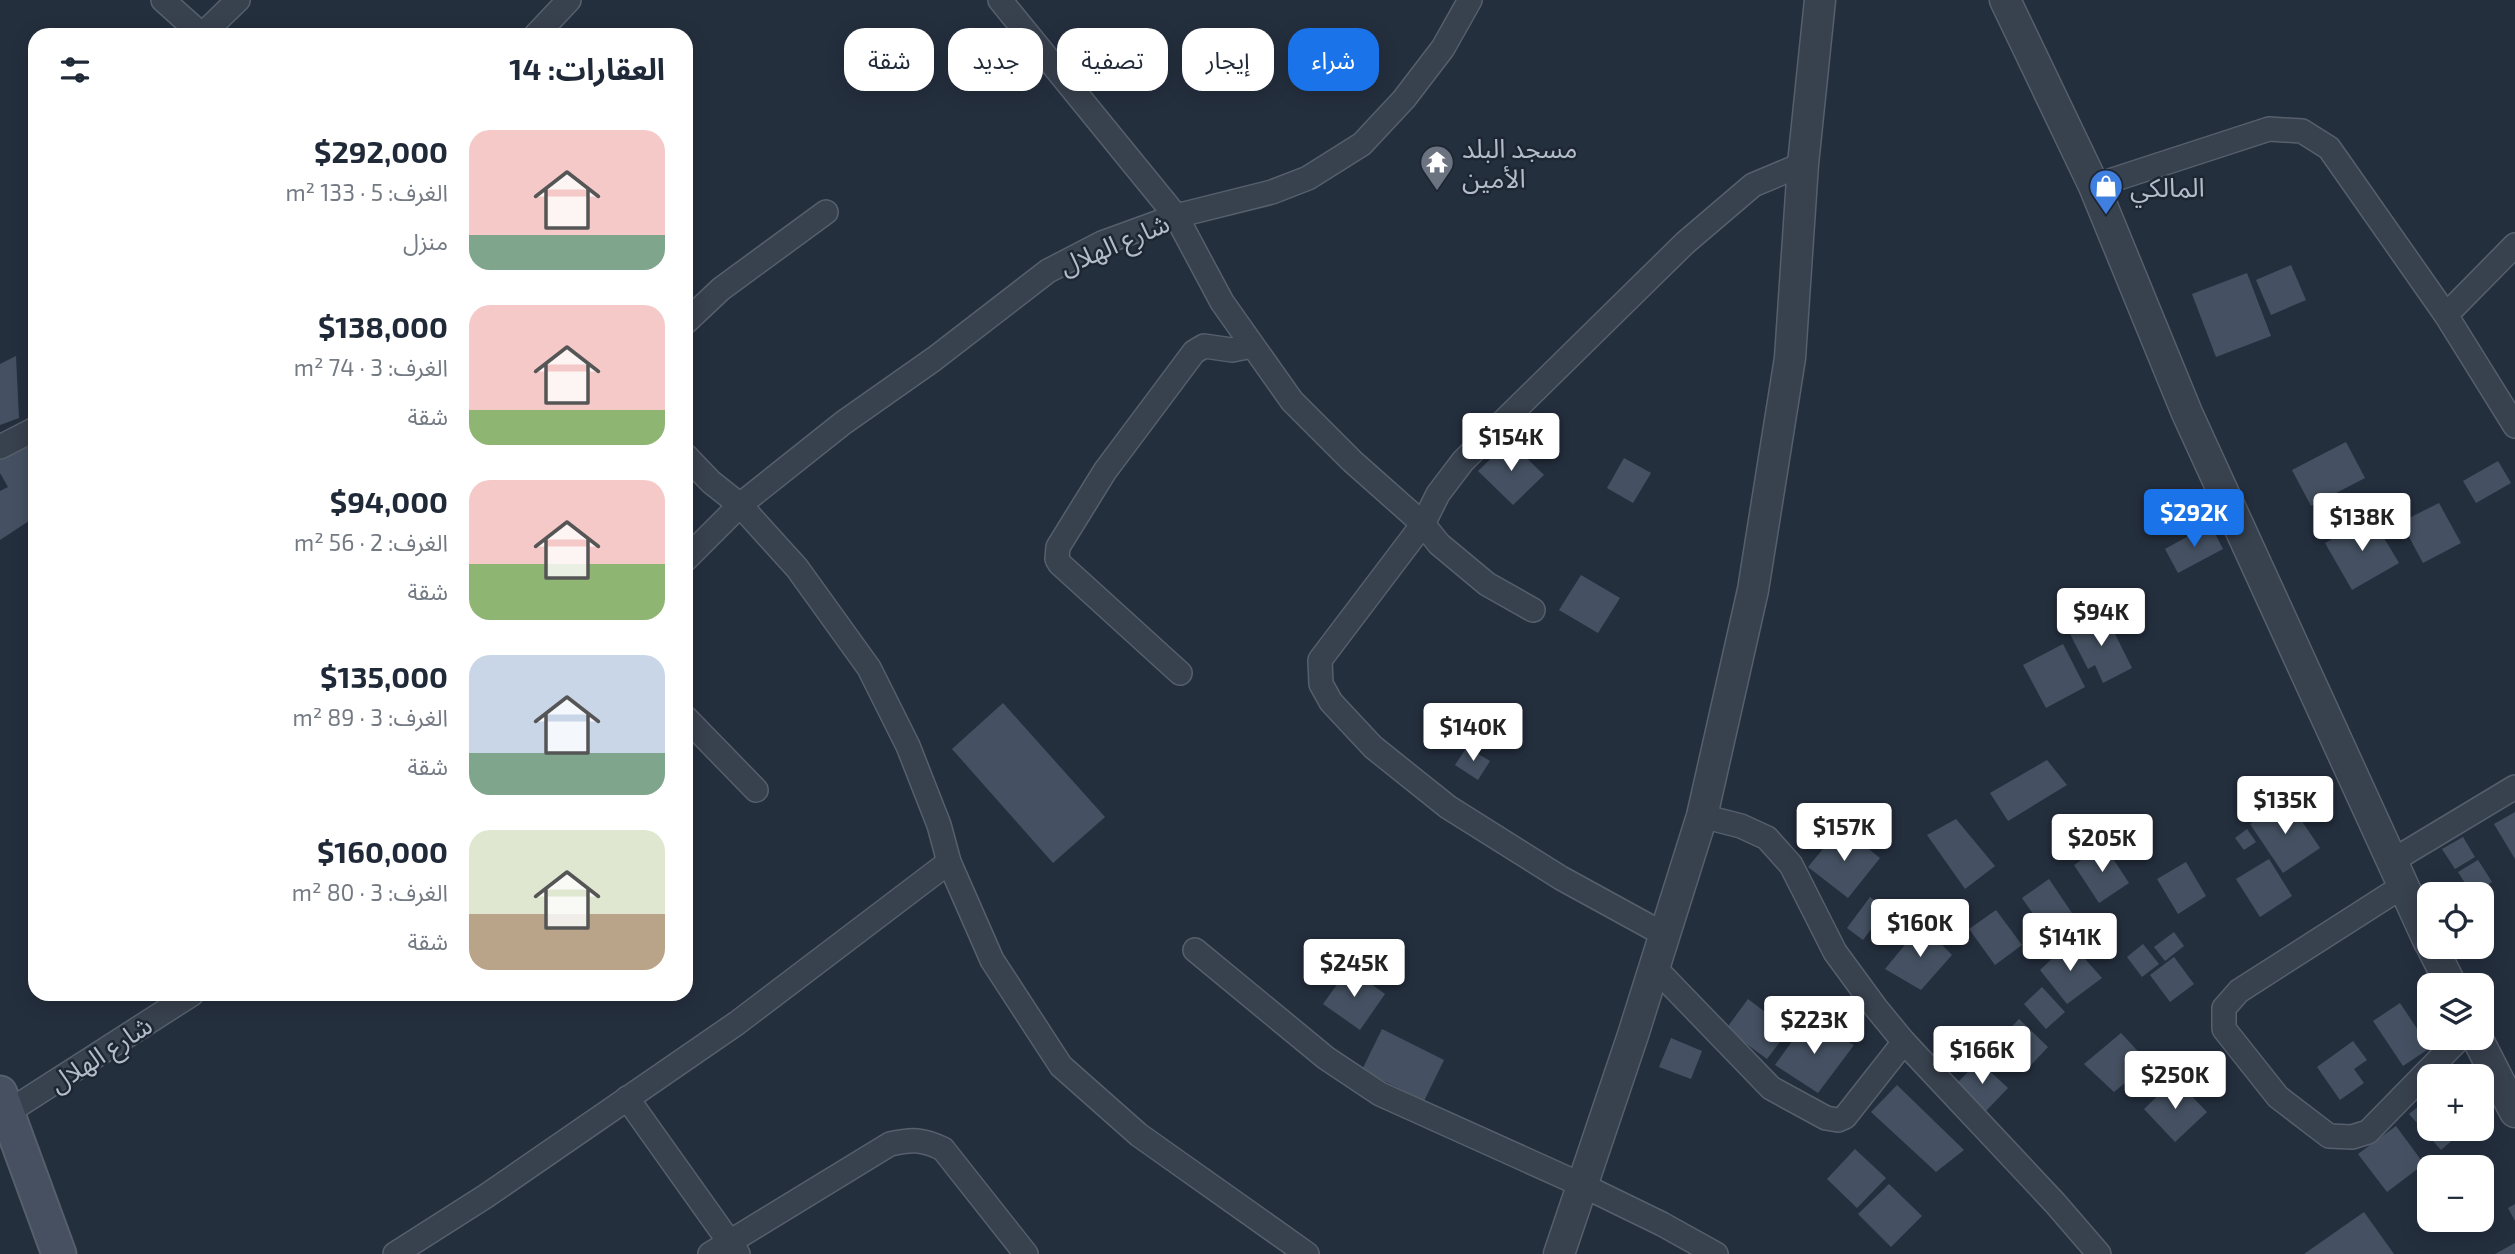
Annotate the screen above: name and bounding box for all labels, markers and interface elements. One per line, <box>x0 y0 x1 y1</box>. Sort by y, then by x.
chip: شقة <box>844 28 934 91</box>
chip: جديد <box>948 28 1043 91</box>
chip: تصفية <box>1057 28 1168 91</box>
chip: إيجار <box>1182 28 1274 91</box>
chip: شراء <box>1288 28 1379 91</box>
text: العقارات: 14 <box>509 50 665 86</box>
icon: filters <box>56 51 94 89</box>
place label: مسجد البلد الأمين <box>1462 132 1577 194</box>
text: $292,000 <box>314 133 448 169</box>
temple icon: مسجد البلد الأمين <box>1418 143 1456 192</box>
icon: home <box>525 158 609 242</box>
shop icon: المالكي <box>2087 167 2125 216</box>
place label: المالكي <box>2130 171 2205 208</box>
text: الغرف: 5 · 133 m² <box>285 178 448 206</box>
street label: شارع الهلال <box>1054 206 1176 285</box>
text: منزل <box>403 227 448 255</box>
text: $138,000 <box>318 308 448 344</box>
icon: home <box>525 333 609 417</box>
text: الغرف: 3 · 74 m² <box>294 353 448 381</box>
text: شقة <box>407 402 448 430</box>
pin: $154K <box>1462 414 1560 473</box>
text: $154K <box>1478 422 1544 450</box>
text: $94,000 <box>330 483 448 519</box>
pin: $292K <box>2145 490 2243 549</box>
pin: $138K <box>2313 494 2411 553</box>
text: $292K <box>2160 498 2228 526</box>
text: $138K <box>2329 502 2395 530</box>
icon: home <box>525 508 609 592</box>
text: الغرف: 2 · 56 m² <box>294 528 448 556</box>
text: شقة <box>407 577 448 605</box>
pin: $94K <box>2060 588 2142 648</box>
text: $94K <box>2073 597 2129 625</box>
text: $135,000 <box>320 658 448 694</box>
icon: home <box>525 683 609 767</box>
text: الغرف: 3 · 89 m² <box>293 703 448 731</box>
pin: $140K <box>1424 704 1522 763</box>
text: $140K <box>1439 712 1507 740</box>
text: شقة <box>407 752 448 780</box>
pin: $135K <box>2236 776 2334 836</box>
text: $135K <box>2253 785 2317 813</box>
pin: $157K <box>1795 804 1893 863</box>
text: $157K <box>1813 812 1875 840</box>
pin: $205K <box>2053 814 2151 874</box>
text: $205K <box>2068 823 2136 851</box>
text: $160,000 <box>317 833 448 869</box>
icon: home <box>525 858 609 942</box>
text: الغرف: 3 · 80 m² <box>292 878 448 906</box>
map controls <box>2417 882 2494 1232</box>
button: locate <box>2417 882 2494 959</box>
pin: $160K <box>1871 900 1969 959</box>
text: $160K <box>1887 908 1953 936</box>
pin: $141K <box>2021 914 2119 973</box>
text: $141K <box>2039 922 2101 950</box>
text: شقة <box>407 927 448 955</box>
pin: $245K <box>1305 940 1403 999</box>
text: $245K <box>1320 948 1388 976</box>
button: layers <box>2417 973 2494 1050</box>
pin: $223K <box>1765 996 1863 1056</box>
text: $223K <box>1780 1005 1848 1033</box>
street label: شارع الهلال <box>43 1008 160 1102</box>
pin: $166K <box>1933 1026 2031 1086</box>
text: $166K <box>1950 1035 2015 1063</box>
pin: $250K <box>2126 1052 2224 1111</box>
text: $250K <box>2141 1060 2209 1088</box>
button: + <box>2417 1064 2494 1141</box>
button: − <box>2417 1155 2494 1232</box>

